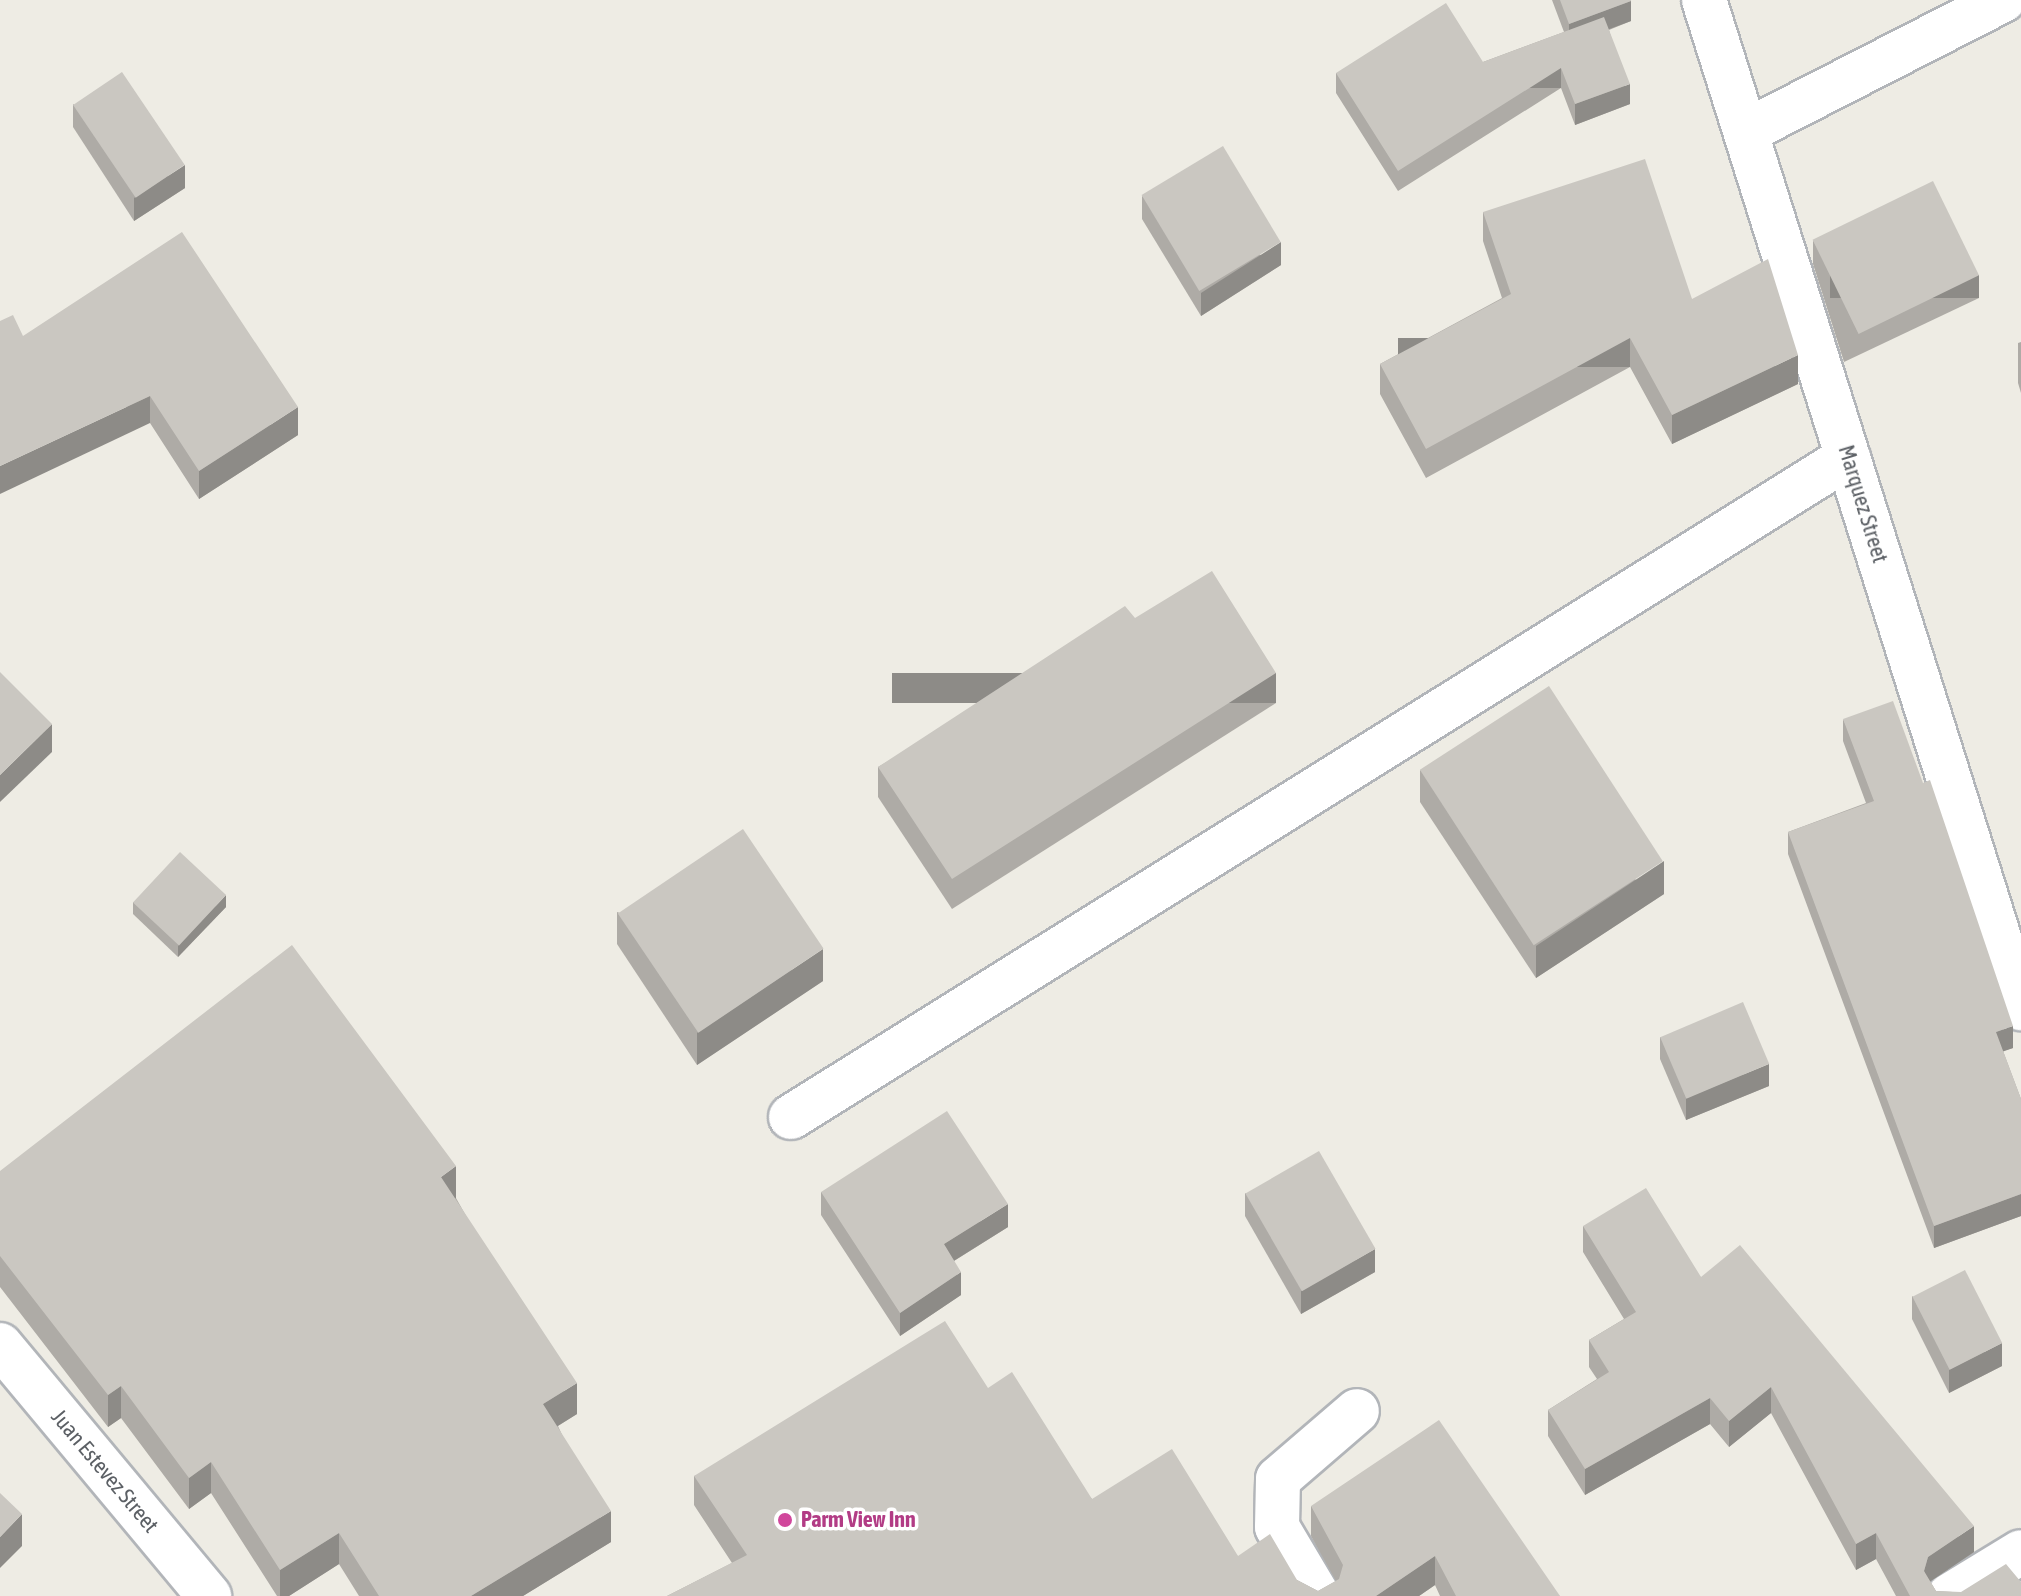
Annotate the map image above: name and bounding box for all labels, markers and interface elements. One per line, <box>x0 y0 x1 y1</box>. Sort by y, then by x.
street label: Marquez Street <box>1833 442 1893 566</box>
street label: Juan Estevez Street <box>46 1404 164 1538</box>
place label: Parm View Inn <box>801 1507 916 1533</box>
marker: Parm View Inn <box>776 1511 794 1529</box>

